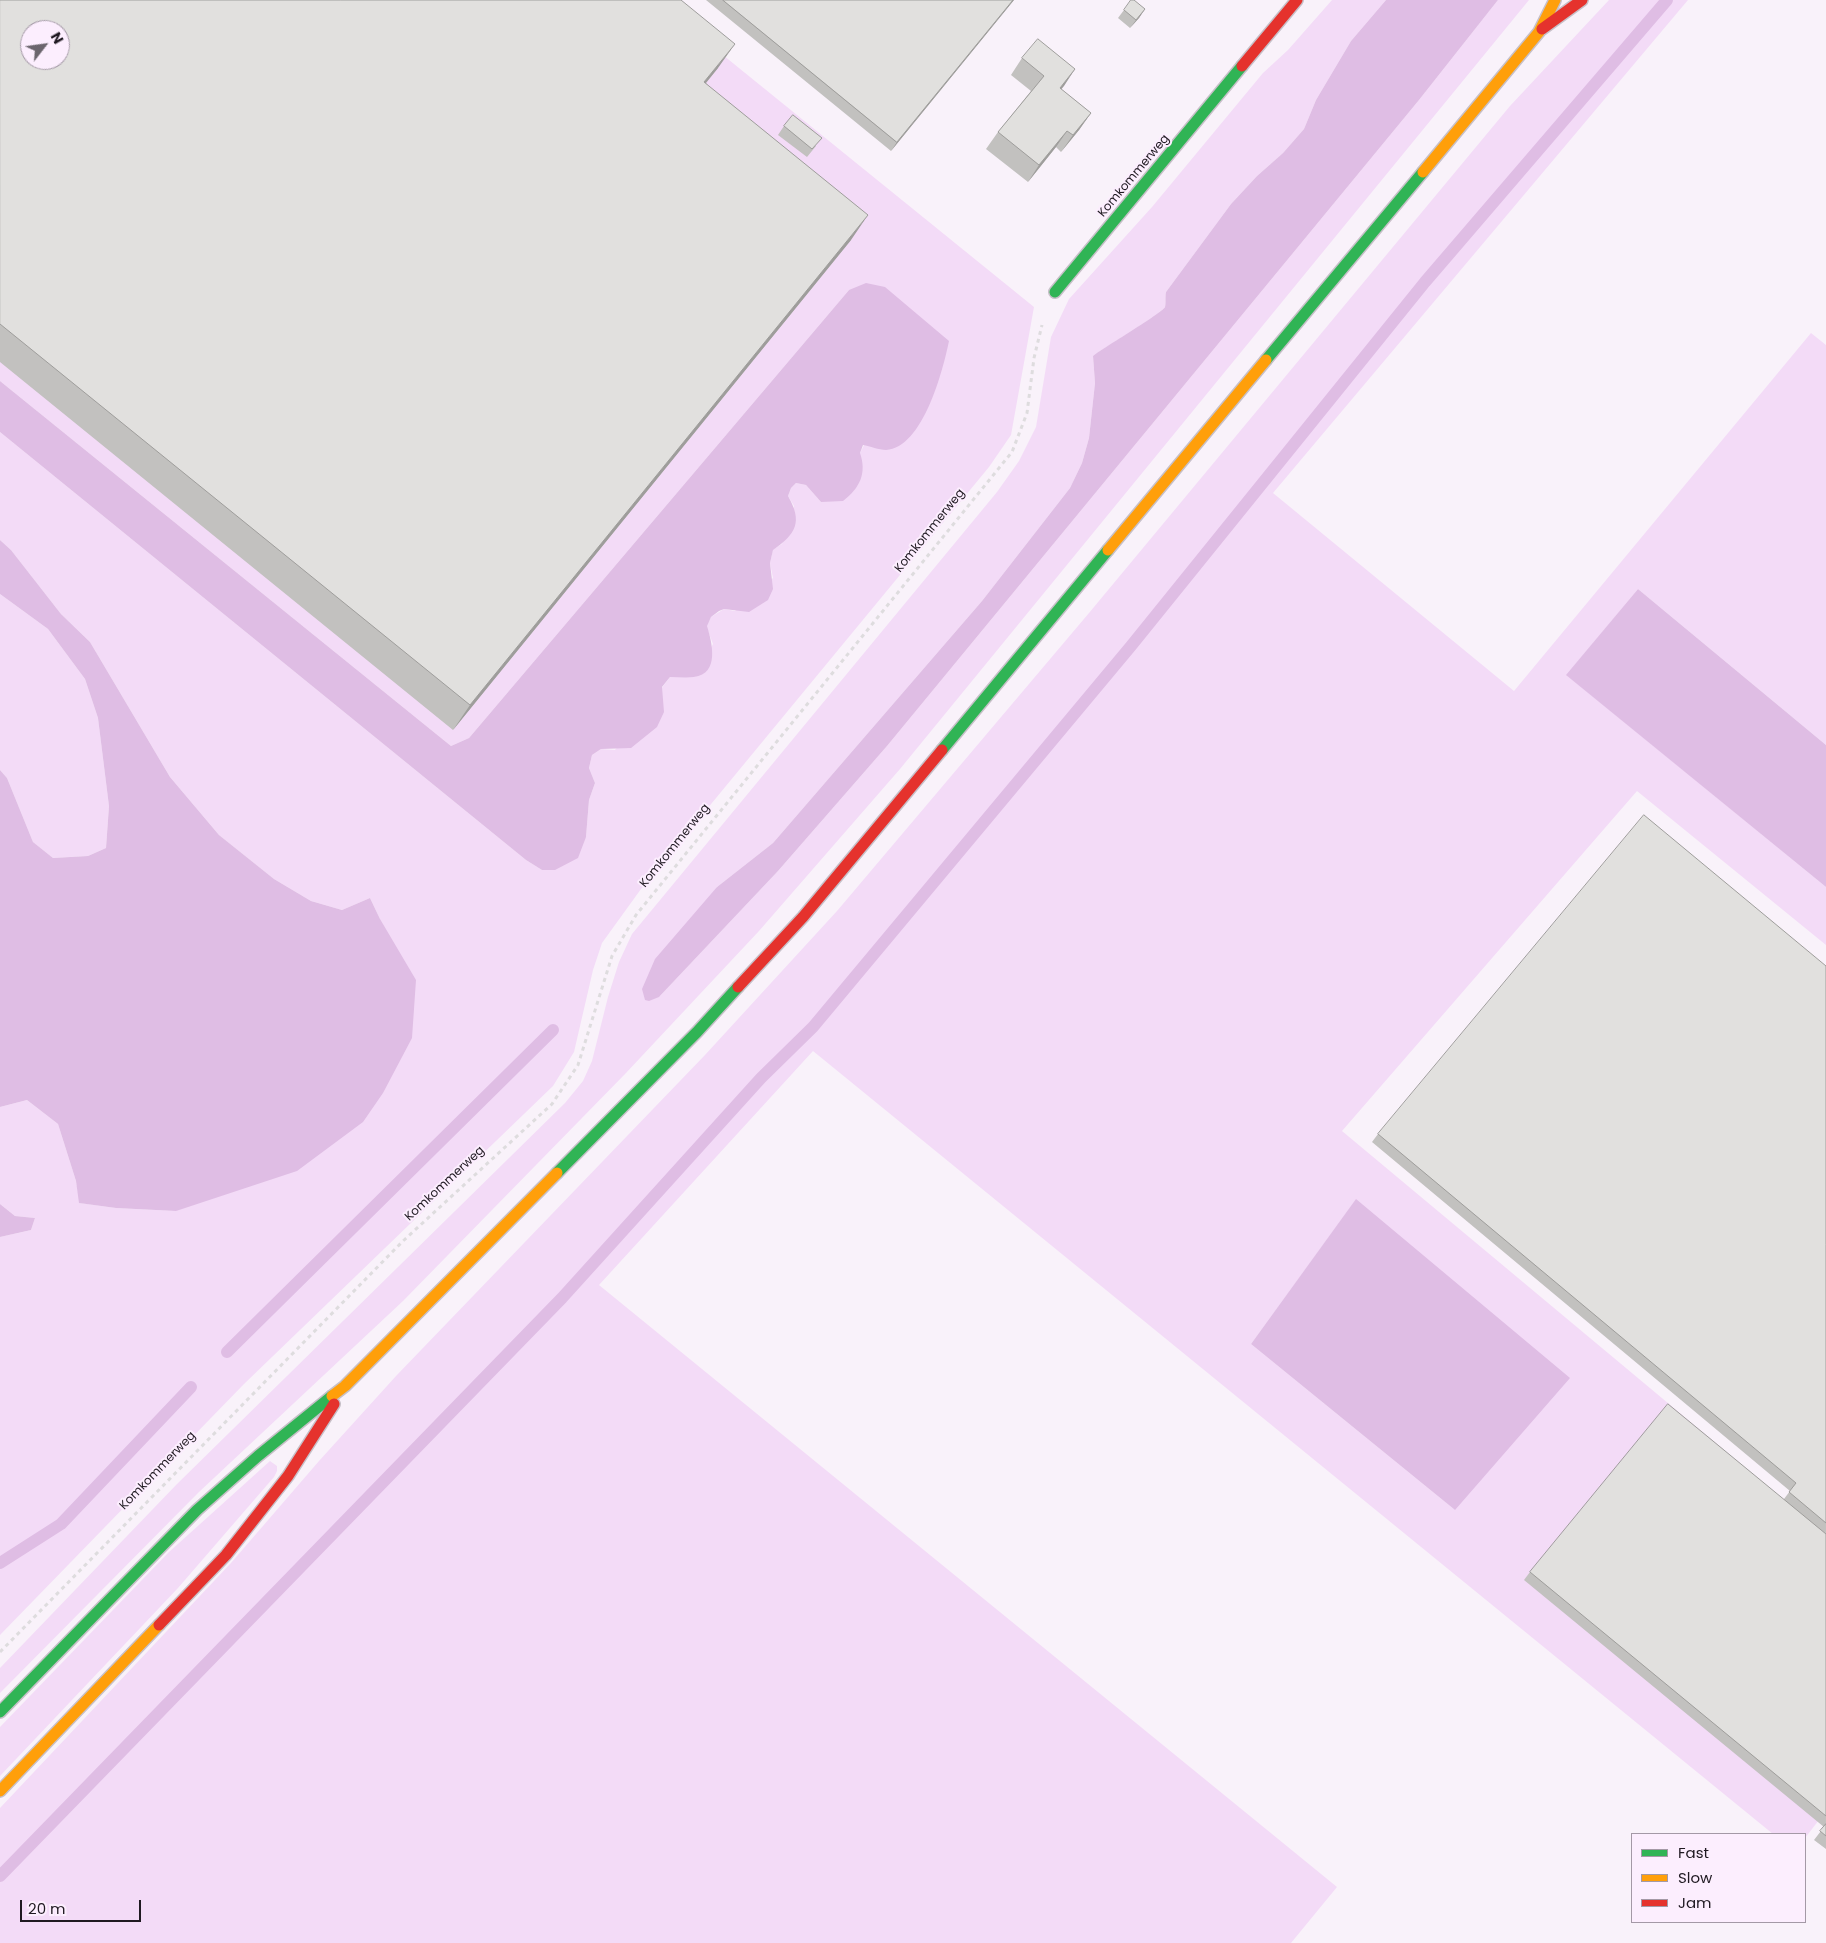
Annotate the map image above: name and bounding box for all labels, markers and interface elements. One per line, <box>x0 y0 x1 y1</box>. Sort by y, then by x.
north arrow <box>20 20 70 70</box>
text: N <box>46 28 68 48</box>
street label: Komkommerweg <box>1095 132 1173 220</box>
street label: Komkommerweg <box>892 486 968 576</box>
street label: Komkommerweg <box>637 801 713 891</box>
street label: Komkommerweg <box>402 1144 488 1224</box>
street label: Komkommerweg <box>117 1429 199 1513</box>
legend <box>1631 1833 1806 1923</box>
text: Fast <box>1678 1842 1709 1863</box>
text: Slow <box>1678 1867 1712 1888</box>
scale bar <box>22 1890 144 1922</box>
text: Jam <box>1678 1892 1712 1913</box>
text: 20 m <box>28 1898 66 1919</box>

